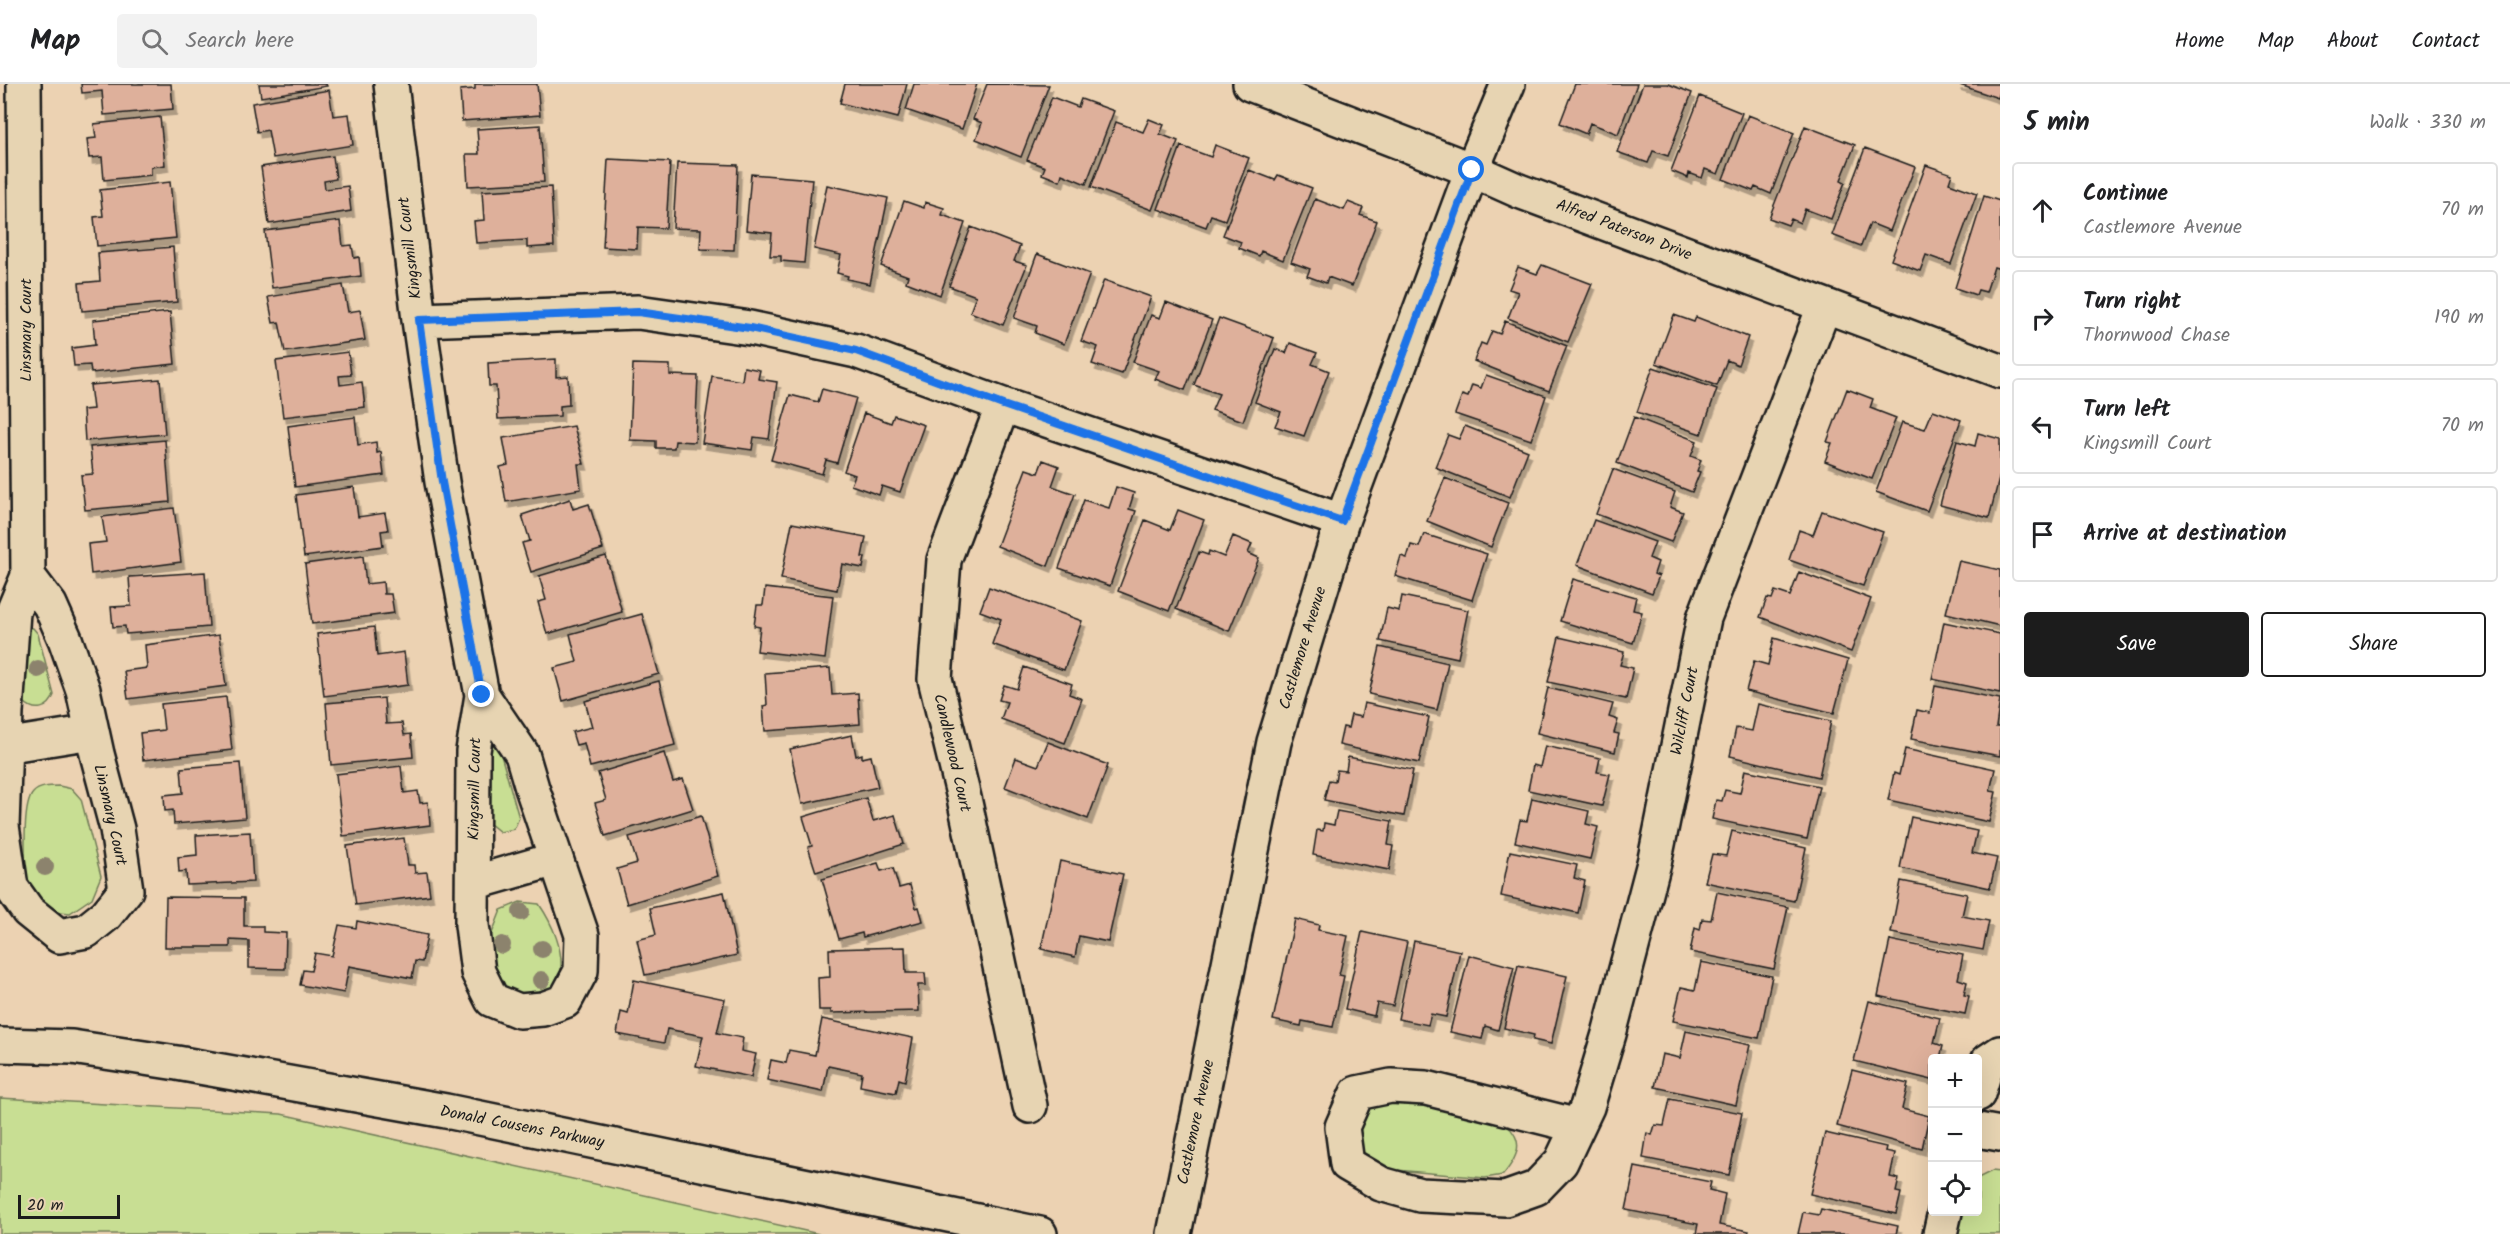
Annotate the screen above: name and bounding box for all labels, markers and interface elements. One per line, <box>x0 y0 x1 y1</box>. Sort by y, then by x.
search box <box>117 14 537 68</box>
text: Map <box>30 19 81 64</box>
text: Search here <box>186 24 294 59</box>
icon: search <box>138 25 171 58</box>
text: Home <box>2175 25 2224 58</box>
text: Map <box>2257 25 2294 58</box>
text: About <box>2327 25 2378 58</box>
text: Contact <box>2411 25 2480 58</box>
text: 5 min <box>2024 102 2090 144</box>
text: Walk · 330 m <box>2369 107 2486 139</box>
route start <box>1458 156 1484 182</box>
text: Continue <box>2083 177 2168 212</box>
street label: Alfred Paterson Drive <box>1552 193 1696 267</box>
icon: ahead <box>2026 194 2059 227</box>
text: 70 m <box>2441 194 2484 226</box>
street label: Kingsmill Court <box>391 195 429 301</box>
text: Castlemore Avenue <box>2083 212 2242 244</box>
street label: Linsmary Court <box>14 278 39 382</box>
text: Turn right <box>2083 285 2181 320</box>
icon: right <box>2026 302 2059 335</box>
text: 190 m <box>2434 302 2484 334</box>
text: Thornwood Chase <box>2083 320 2230 352</box>
text: Turn left <box>2083 393 2170 428</box>
icon: left <box>2026 410 2059 443</box>
text: 70 m <box>2441 410 2484 442</box>
text: Kingsmill Court <box>2083 428 2212 460</box>
text: Arrive at destination <box>2083 517 2286 552</box>
icon: arrive <box>2026 518 2059 551</box>
street label: Castlemore Avenue <box>1272 584 1334 712</box>
button: Save <box>2024 612 2249 677</box>
button: Share <box>2261 612 2486 677</box>
street label: Wilcliff Court <box>1664 664 1706 757</box>
route end <box>468 681 494 707</box>
street label: Candlewood Court <box>926 692 978 815</box>
street label: Kingsmill Court <box>462 736 488 841</box>
street label: Linsmary Court <box>86 762 134 869</box>
map controls <box>1928 1054 1982 1216</box>
button: + <box>1928 1054 1982 1108</box>
street label: Castlemore Avenue <box>1171 1057 1221 1187</box>
street label: Donald Cousens Parkway <box>438 1099 607 1155</box>
button: − <box>1928 1108 1982 1162</box>
button: locate <box>1928 1162 1982 1216</box>
scale bar <box>18 1192 120 1220</box>
text: 20 m <box>27 1193 63 1218</box>

